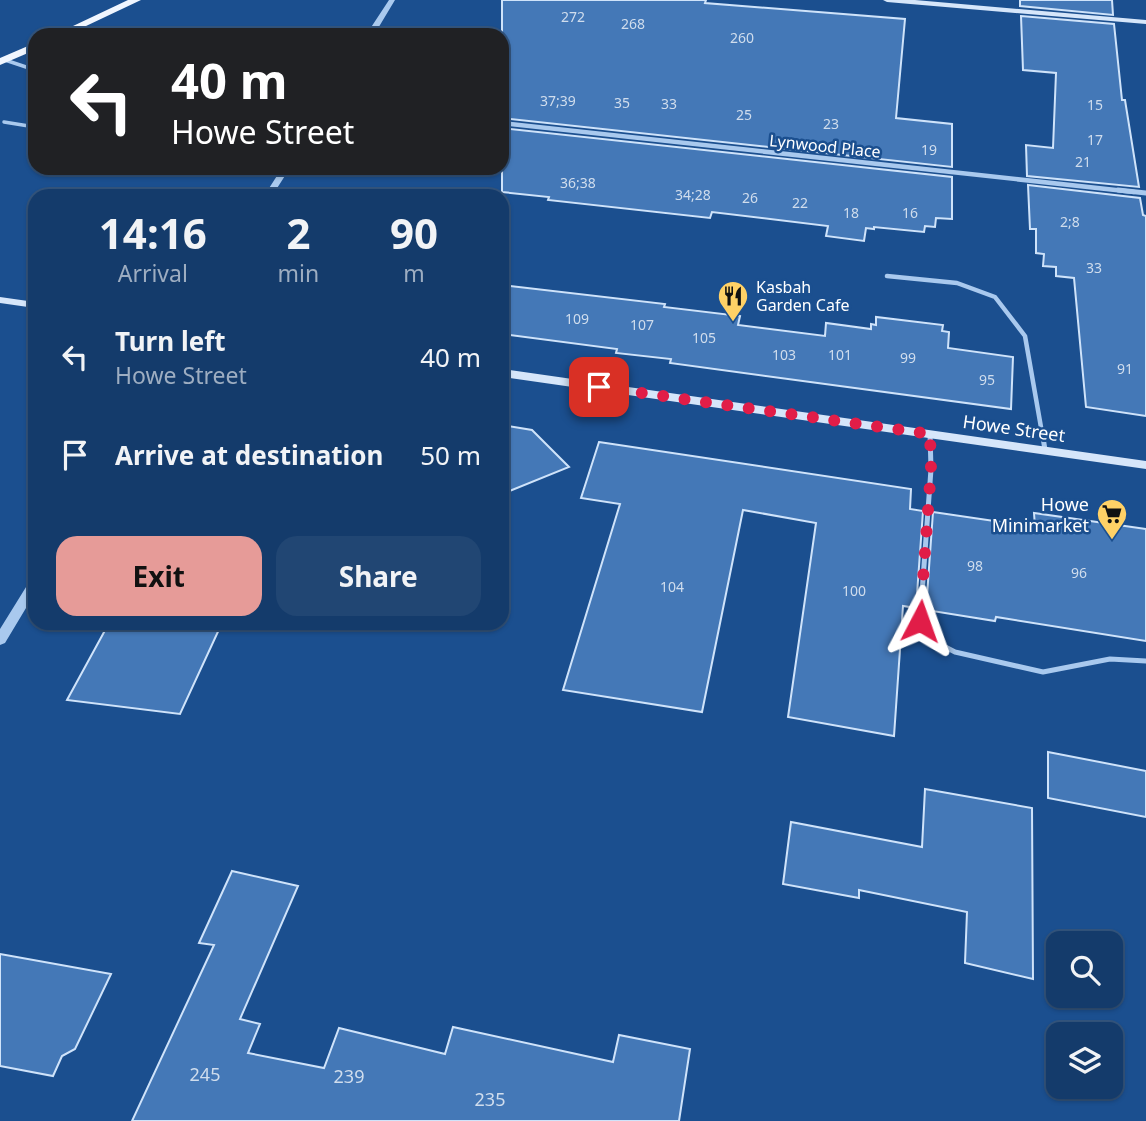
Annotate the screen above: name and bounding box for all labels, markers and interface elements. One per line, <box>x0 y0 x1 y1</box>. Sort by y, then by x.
house number: 272 <box>561 7 585 26</box>
house number: 268 <box>621 14 645 33</box>
house number: 260 <box>730 28 754 47</box>
text: 40 m <box>171 47 288 113</box>
icon: left <box>56 56 147 147</box>
house number: 37;39 <box>540 91 576 110</box>
house number: 35 <box>614 93 630 112</box>
house number: 33 <box>661 94 677 113</box>
house number: 15 <box>1087 95 1103 114</box>
house number: 25 <box>736 105 752 124</box>
text: Howe Street <box>171 110 354 153</box>
house number: 23 <box>823 114 839 133</box>
street label: Lynwood Place <box>768 129 882 163</box>
house number: 17 <box>1087 130 1103 149</box>
house number: 19 <box>921 140 937 159</box>
house number: 21 <box>1075 152 1091 171</box>
house number: 36;38 <box>560 173 596 192</box>
house number: 34;28 <box>675 185 711 204</box>
house number: 26 <box>742 188 758 207</box>
house number: 22 <box>792 193 808 212</box>
house number: 18 <box>843 203 859 222</box>
house number: 16 <box>902 203 918 222</box>
text: 14:16 <box>99 204 207 261</box>
text: 2 <box>286 204 310 261</box>
text: 90 <box>390 204 438 261</box>
house number: 2;8 <box>1060 212 1080 231</box>
text: Arrival <box>118 257 188 289</box>
text: min <box>278 257 319 289</box>
text: m <box>403 257 425 289</box>
house number: 33 <box>1086 258 1102 277</box>
place label: Kasbah Garden Cafe <box>756 276 849 316</box>
restaurant icon: Kasbah Garden Cafe <box>716 279 750 323</box>
house number: 109 <box>565 309 589 328</box>
house number: 107 <box>630 315 654 334</box>
text: Turn left <box>115 323 226 359</box>
house number: 105 <box>692 328 716 347</box>
icon: left <box>56 338 94 376</box>
text: 40 m <box>420 339 481 375</box>
house number: 103 <box>772 345 796 364</box>
house number: 101 <box>828 345 852 364</box>
house number: 99 <box>900 348 916 367</box>
pin <box>569 357 629 417</box>
text: Howe Street <box>115 359 247 391</box>
house number: 91 <box>1117 359 1133 378</box>
icon: arrive <box>580 368 618 406</box>
house number: 95 <box>979 370 995 389</box>
street label: Howe Street <box>961 409 1067 447</box>
icon: arrive <box>56 436 94 474</box>
text: Arrive at destination <box>115 437 384 473</box>
text: 50 m <box>420 437 481 473</box>
place label: Howe Minimarket <box>992 492 1089 537</box>
supermarket icon: Howe Minimarket <box>1095 497 1129 541</box>
button: Exit <box>56 536 262 616</box>
button: Share <box>276 536 481 616</box>
house number: 98 <box>967 556 983 575</box>
house number: 96 <box>1071 563 1087 582</box>
house number: 104 <box>660 577 684 596</box>
house number: 100 <box>842 581 866 600</box>
position arrow <box>883 584 957 658</box>
map controls <box>1046 931 1123 1099</box>
button: search <box>1046 931 1123 1008</box>
button: layers <box>1046 1022 1123 1099</box>
house number: 245 <box>190 1062 220 1086</box>
house number: 239 <box>334 1064 364 1088</box>
house number: 235 <box>475 1087 505 1111</box>

